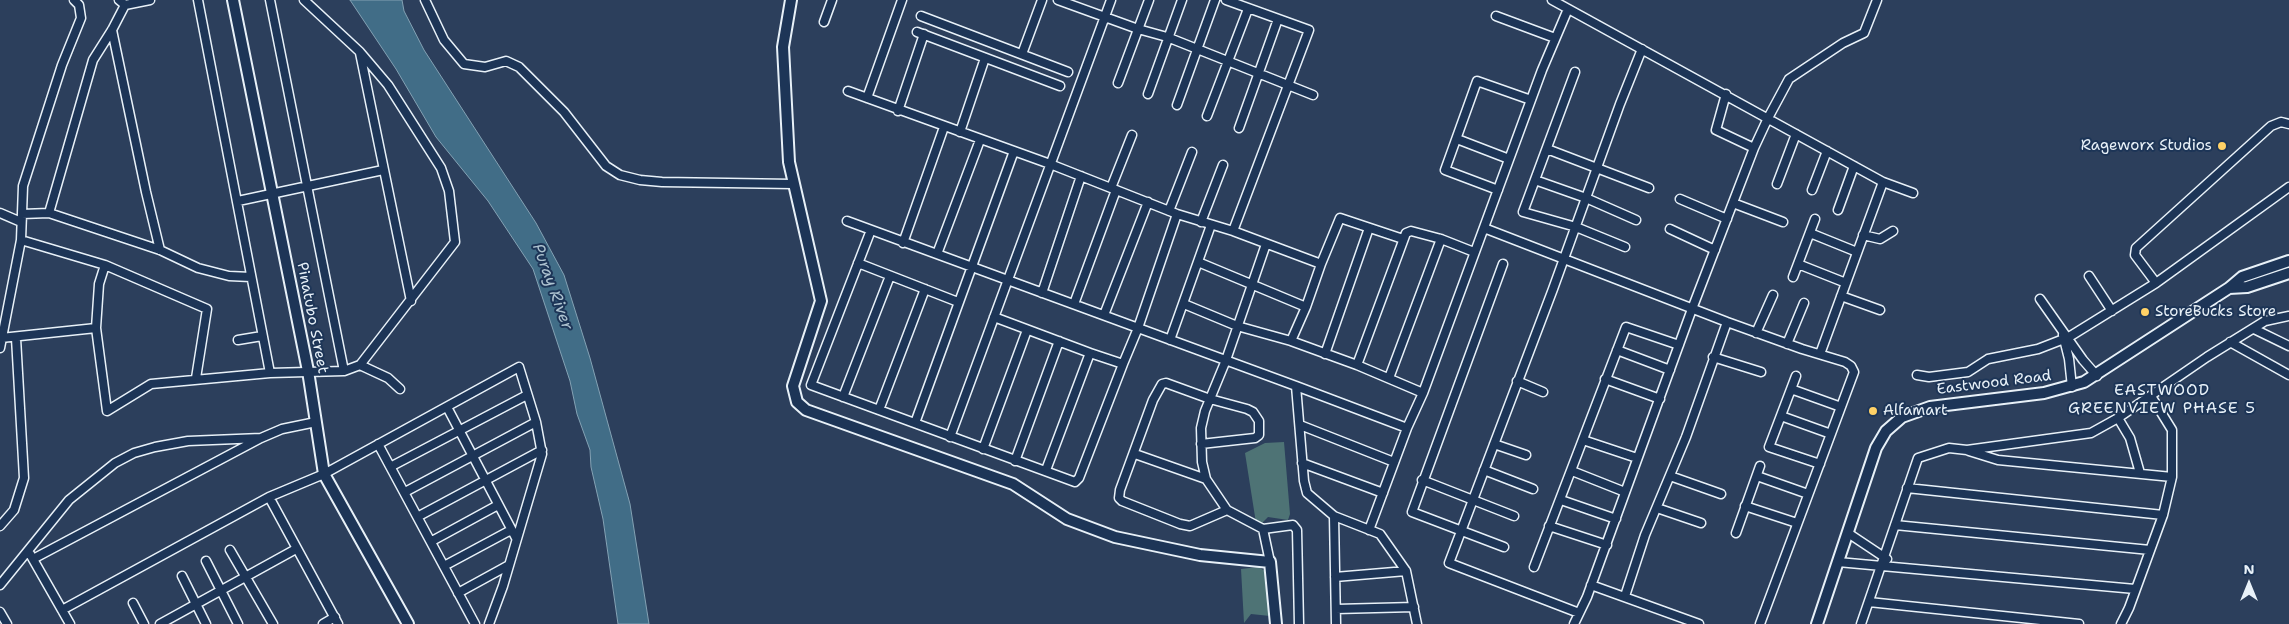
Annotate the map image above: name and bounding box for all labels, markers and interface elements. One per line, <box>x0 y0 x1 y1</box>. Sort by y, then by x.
place label: Rageworx Studios <box>2081 137 2212 155</box>
marker: Rageworx Studios <box>2216 140 2228 152</box>
water label: Puray River <box>528 241 576 333</box>
street label: Pinatubo Street <box>292 261 332 375</box>
place label: StoreBucks Store <box>2155 303 2276 321</box>
marker: StoreBucks Store <box>2139 306 2151 318</box>
street label: Eastwood Road <box>1936 367 2052 399</box>
district label: EASTWOOD GREENVIEW PHASE 5 <box>2066 381 2258 419</box>
place label: Alfamart <box>1883 402 1947 420</box>
marker: Alfamart <box>1867 405 1879 417</box>
north arrow <box>2224 559 2274 609</box>
text: N <box>2243 560 2255 578</box>

